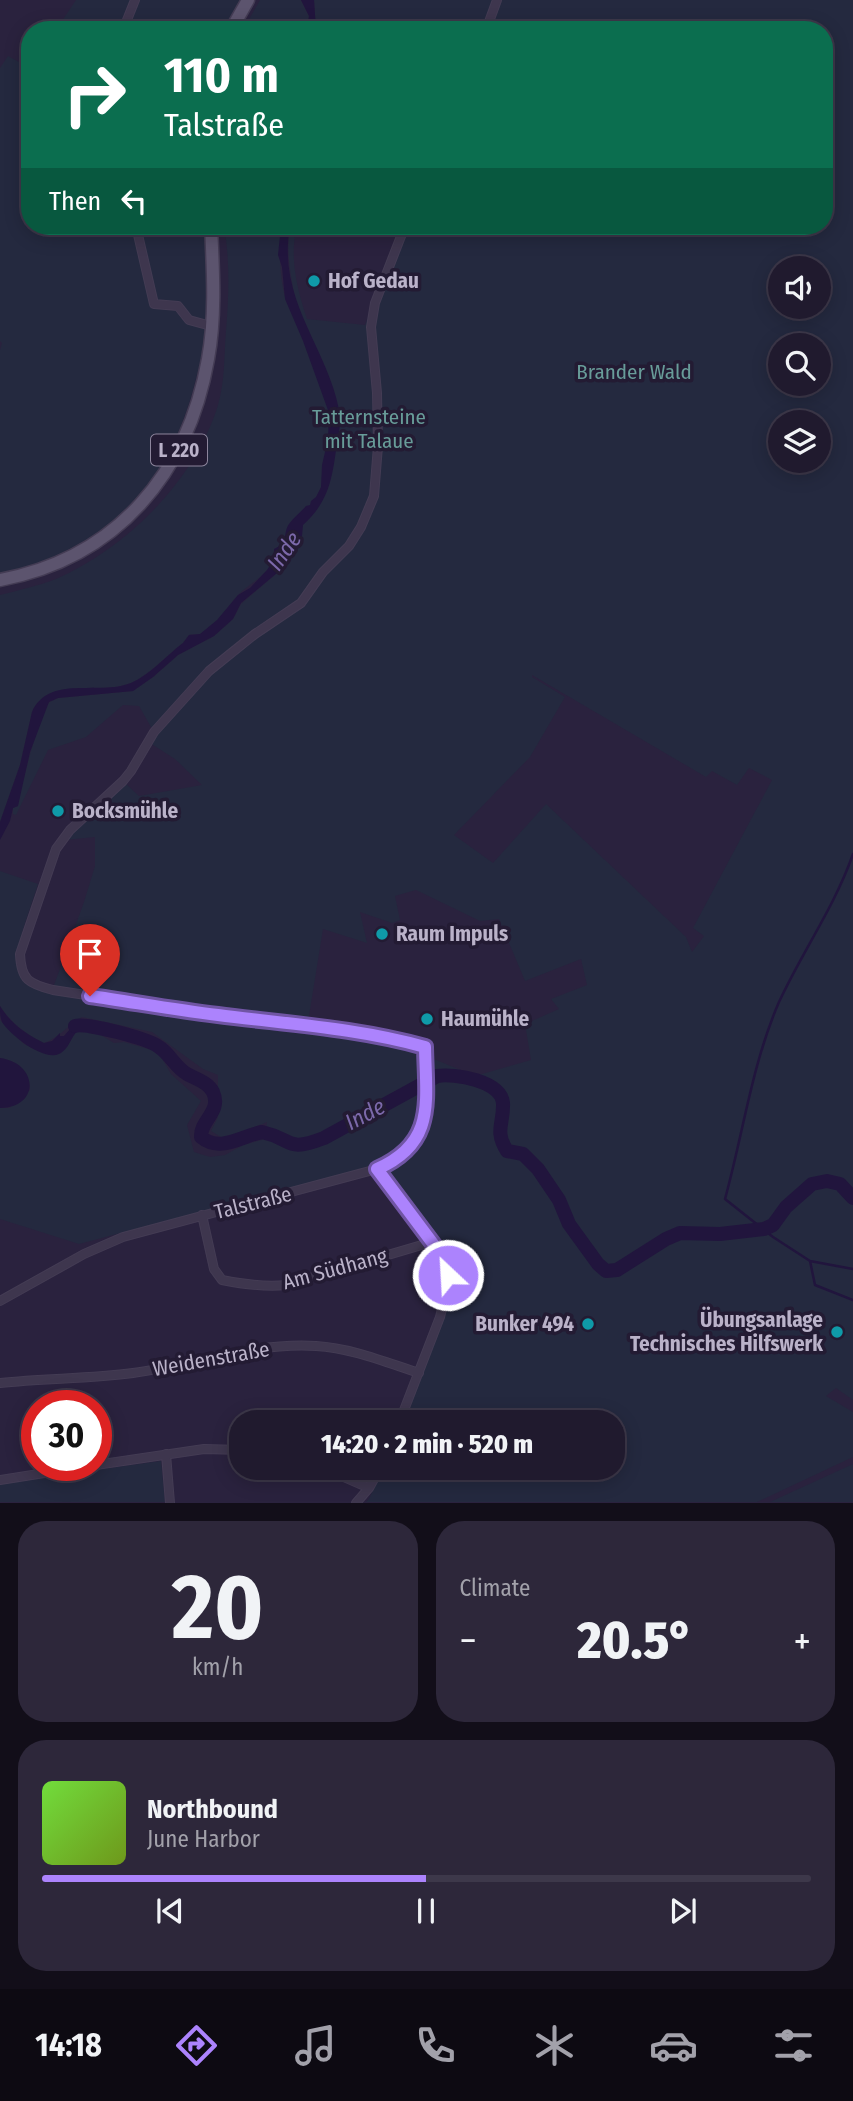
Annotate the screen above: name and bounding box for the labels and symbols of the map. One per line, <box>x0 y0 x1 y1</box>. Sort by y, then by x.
place label: Hof Gedau <box>328 268 419 294</box>
marker: Hof Gedau <box>306 273 322 289</box>
park label: Brander Wald <box>576 359 692 385</box>
park label: Tatternsteine mit Talaue <box>312 404 426 454</box>
road number: L 220 <box>151 435 207 466</box>
water label: Inde <box>261 526 307 576</box>
place label: Bocksmühle <box>72 798 178 824</box>
marker: Bocksmühle <box>50 803 66 819</box>
place label: Raum Impuls <box>396 921 508 947</box>
pin <box>60 924 120 996</box>
marker: Raum Impuls <box>374 926 390 942</box>
place label: Haumühle <box>441 1006 530 1032</box>
marker: Haumühle <box>419 1011 435 1027</box>
water label: Inde <box>340 1092 390 1136</box>
street label: Talstraße <box>212 1181 294 1225</box>
position arrow <box>411 1238 485 1312</box>
street label: Am Südhang <box>280 1243 390 1295</box>
place label: Übungsanlage Technisches Hilfswerk <box>630 1306 823 1357</box>
place label: Bunker 494 <box>475 1311 574 1337</box>
marker: Bunker 494 <box>580 1316 596 1332</box>
marker: Übungsanlage Technisches Hilfswerk <box>829 1324 845 1340</box>
street label: Weidenstraße <box>150 1336 272 1382</box>
speed limit sign: 30 <box>21 1390 112 1481</box>

